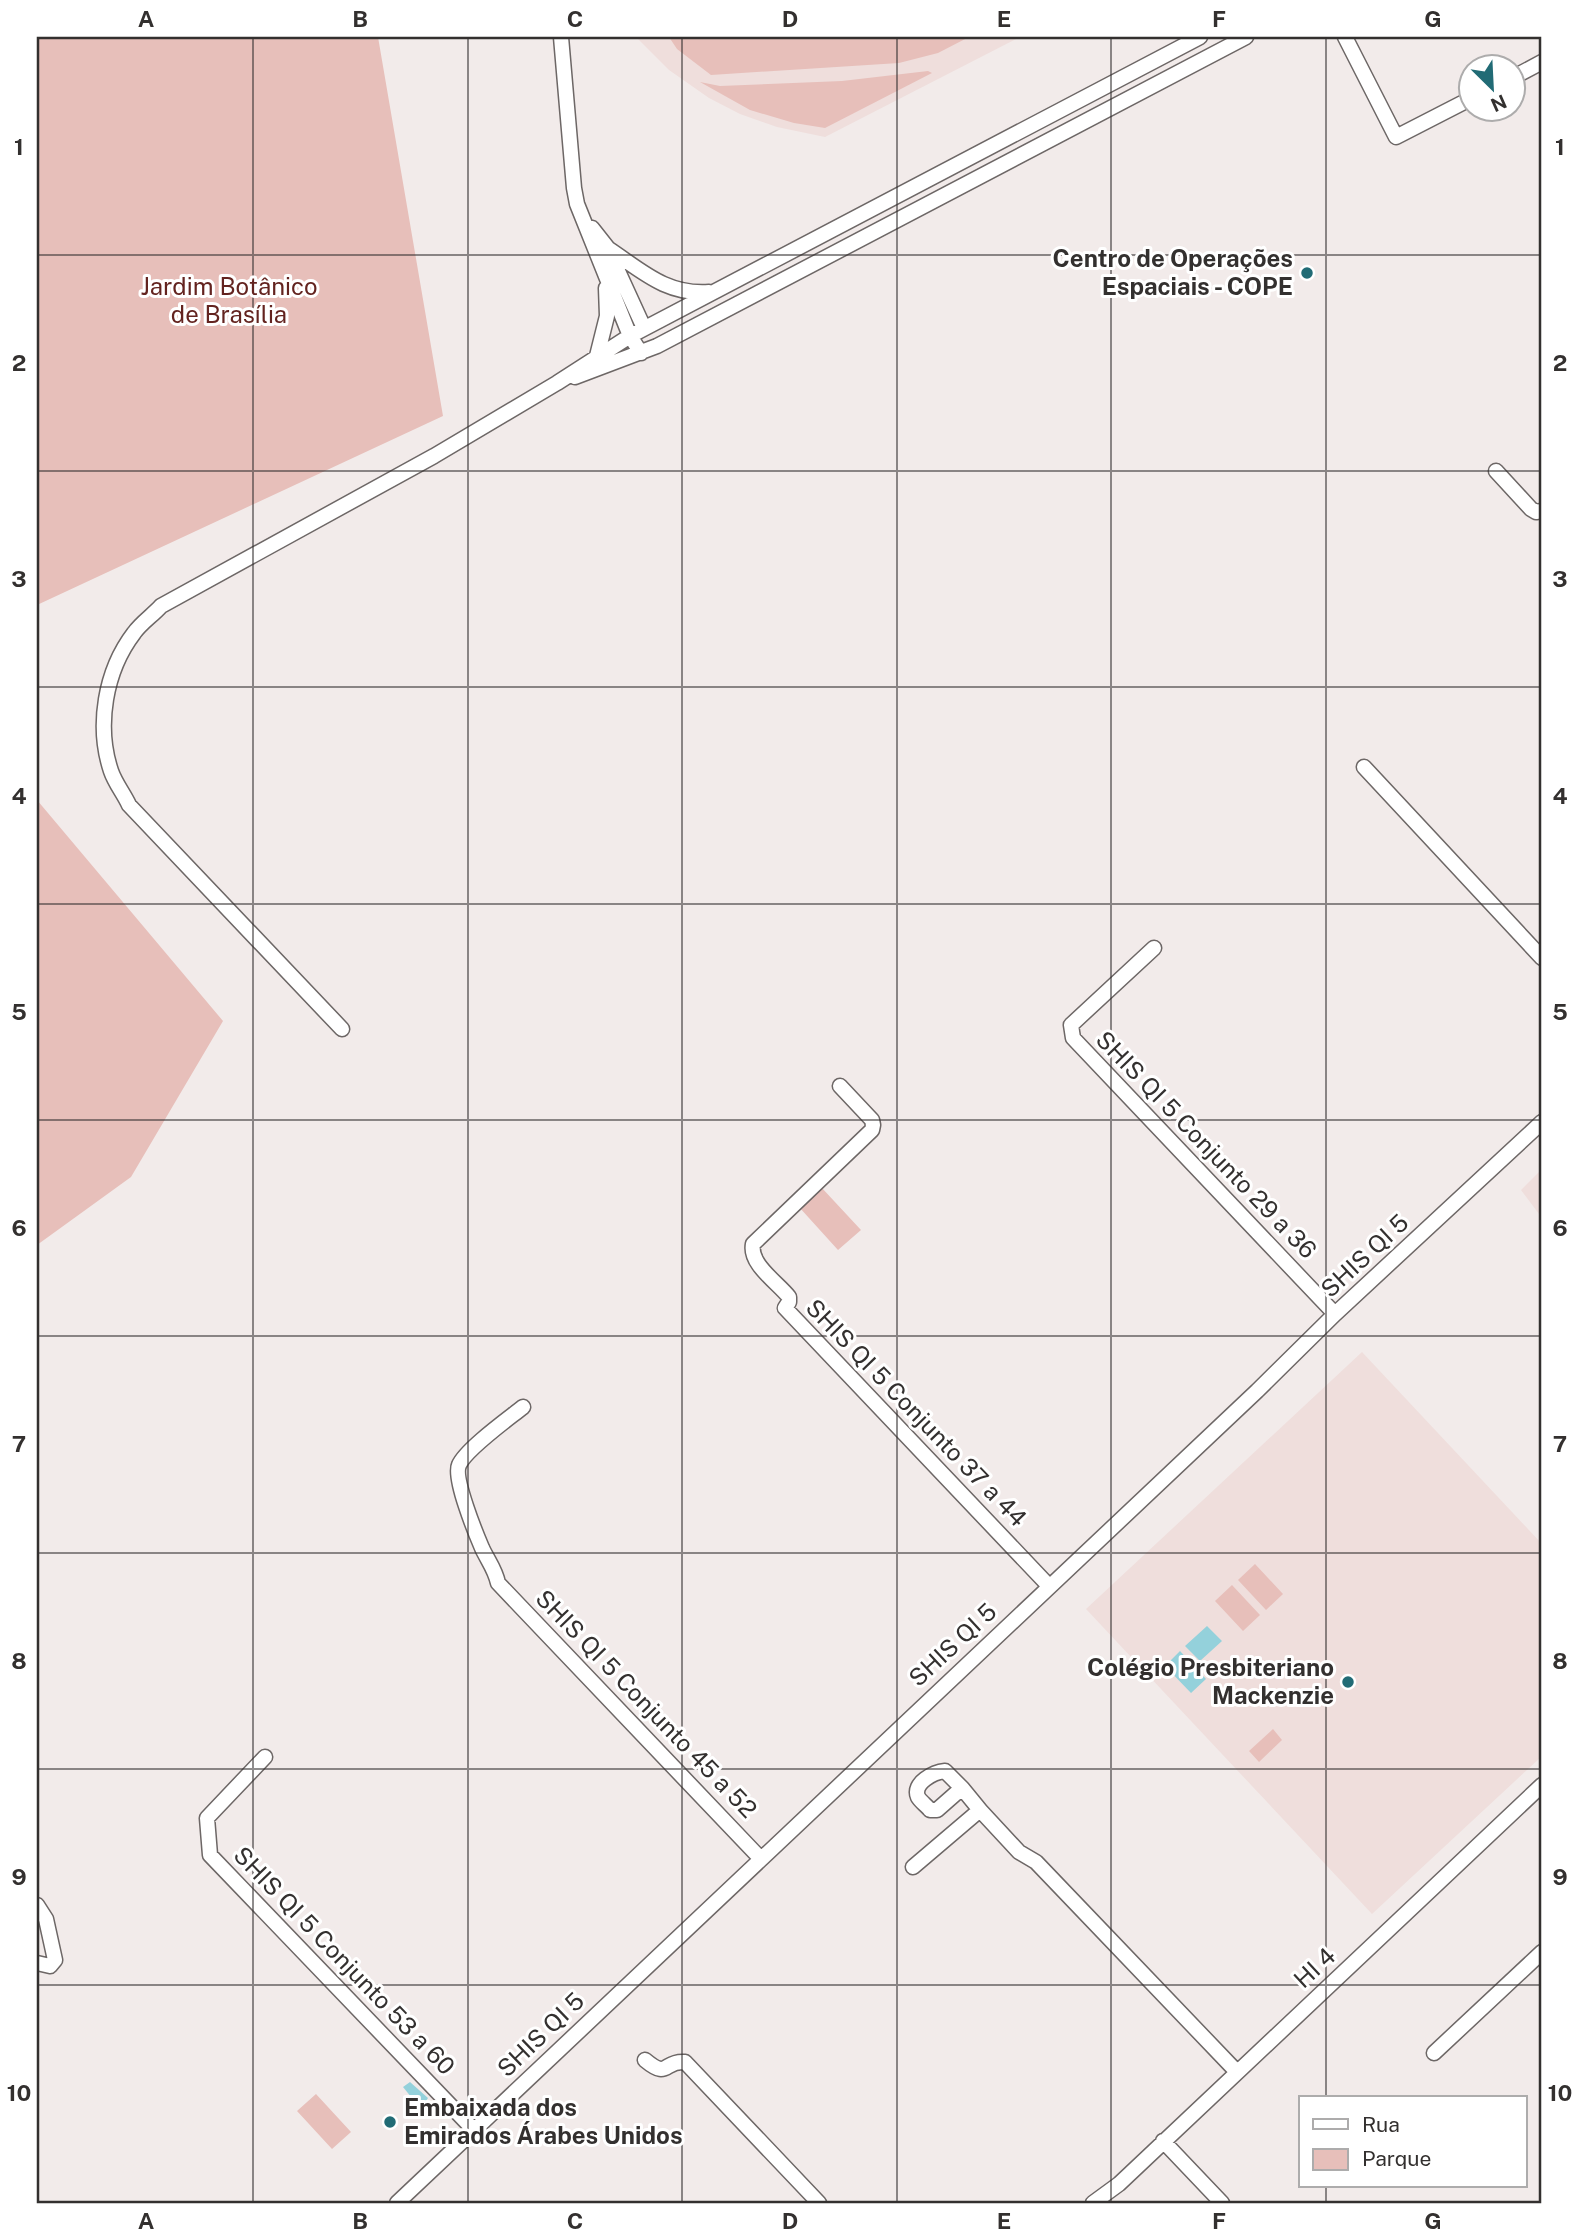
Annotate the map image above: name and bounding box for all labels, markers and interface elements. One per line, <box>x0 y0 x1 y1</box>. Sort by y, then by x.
text: A <box>138 5 155 32</box>
text: B <box>352 5 368 32</box>
text: C <box>567 5 583 32</box>
text: D <box>782 5 798 32</box>
text: E <box>997 5 1011 32</box>
text: F <box>1212 5 1226 32</box>
text: G <box>1424 5 1442 32</box>
north arrow <box>1456 52 1526 122</box>
text: N <box>1488 90 1510 117</box>
text: 1 <box>14 133 24 160</box>
text: 1 <box>1555 133 1565 160</box>
place label: Centro de Operações Espaciais - COPE <box>1053 244 1293 300</box>
marker: Centro de Operações Espaciais - COPE <box>1299 265 1315 281</box>
park label: Jardim Botânico de Brasília <box>141 272 318 328</box>
text: 2 <box>12 349 26 376</box>
text: 2 <box>1553 349 1567 376</box>
text: 3 <box>11 565 27 592</box>
text: 3 <box>1552 565 1568 592</box>
text: 4 <box>11 782 27 809</box>
text: 4 <box>1552 782 1568 809</box>
text: 5 <box>11 998 27 1025</box>
text: 5 <box>1552 998 1568 1025</box>
street label: SHIS QI 5 Conjunto 29 a 36 <box>1091 1025 1323 1264</box>
street label: SHIS QI 5 <box>1315 1208 1414 1303</box>
text: 6 <box>11 1214 27 1241</box>
text: 6 <box>1552 1214 1568 1241</box>
street label: SHIS QI 5 Conjunto 37 a 44 <box>801 1293 1033 1532</box>
text: 7 <box>12 1430 26 1457</box>
text: 7 <box>1553 1430 1567 1457</box>
street label: SHIS QI 5 Conjunto 45 a 52 <box>530 1584 763 1823</box>
street label: SHIS QI 5 <box>903 1597 1002 1692</box>
text: 8 <box>11 1647 27 1674</box>
text: 8 <box>1552 1647 1568 1674</box>
place label: Colégio Presbiteriano Mackenzie <box>1087 1653 1334 1709</box>
marker: Colégio Presbiteriano Mackenzie <box>1340 1674 1356 1690</box>
street label: SHIS QI 5 Conjunto 53 a 60 <box>228 1841 461 2080</box>
text: 9 <box>11 1863 27 1890</box>
text: 9 <box>1552 1863 1568 1890</box>
street label: HI 4 <box>1288 1941 1341 1993</box>
street label: SHIS QI 5 <box>491 1986 589 2082</box>
text: 10 <box>7 2079 31 2106</box>
text: 10 <box>1548 2079 1572 2106</box>
place label: Embaixada dos Emirados Árabes Unidos <box>404 2093 683 2149</box>
legend <box>1299 2096 1526 2188</box>
text: Rua <box>1362 2112 1400 2137</box>
marker: Embaixada dos Emirados Árabes Unidos <box>382 2114 398 2130</box>
text: Parque <box>1362 2146 1431 2171</box>
text: A <box>138 2207 155 2234</box>
text: B <box>352 2207 368 2234</box>
text: C <box>567 2207 583 2234</box>
text: D <box>782 2207 798 2234</box>
text: E <box>997 2207 1011 2234</box>
text: F <box>1212 2207 1226 2234</box>
text: G <box>1424 2207 1442 2234</box>

